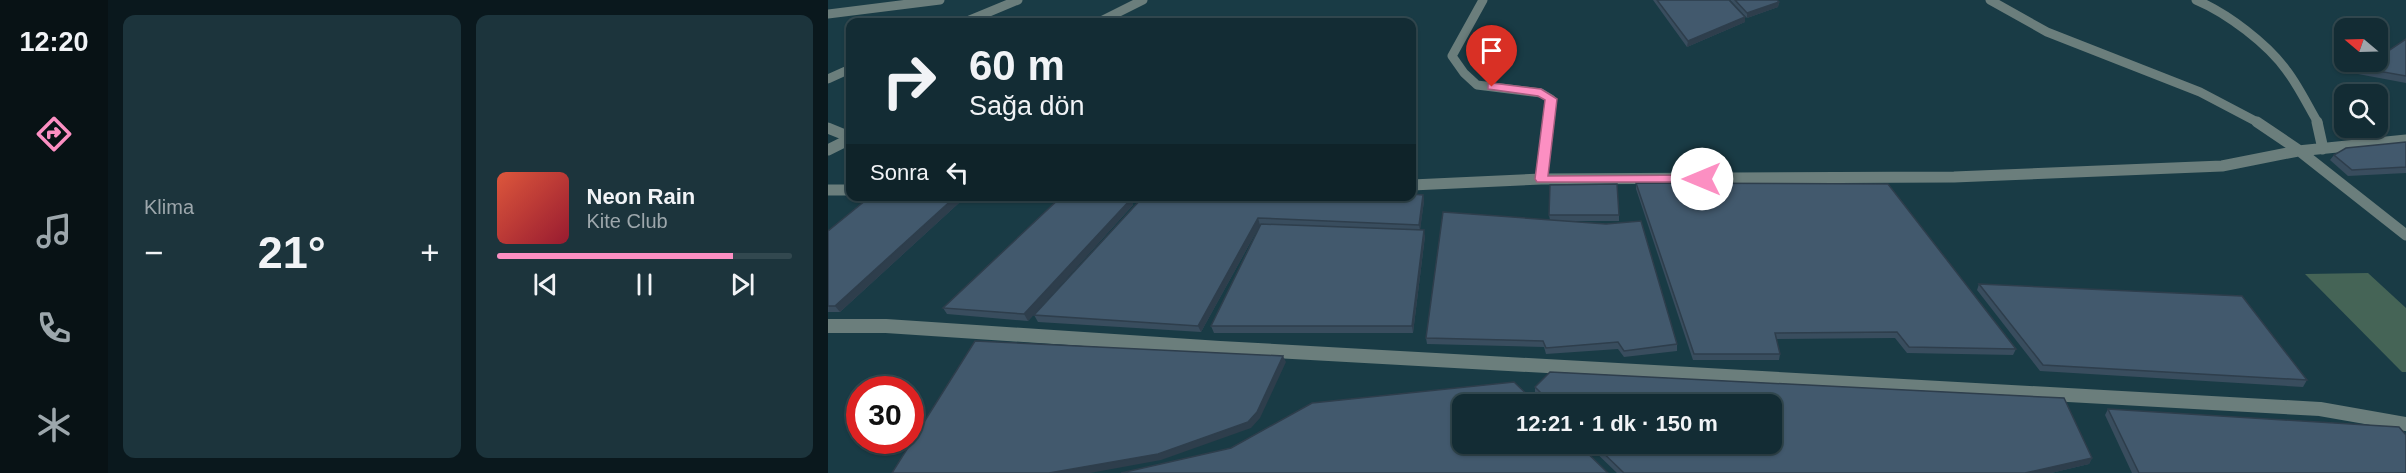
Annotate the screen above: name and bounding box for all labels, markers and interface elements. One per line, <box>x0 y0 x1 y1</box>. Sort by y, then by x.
north arrow <box>2334 18 2388 72</box>
map controls <box>2334 18 2388 138</box>
pin <box>1466 25 1517 87</box>
text: 12:20 <box>19 27 89 57</box>
icon: arrive <box>1475 34 1508 67</box>
icon: right <box>870 42 948 120</box>
text: 60 m <box>969 42 1065 89</box>
button: search <box>2334 84 2388 138</box>
text: Sağa dön <box>969 91 1085 121</box>
icon: directions <box>33 113 75 155</box>
position arrow <box>1670 147 1734 211</box>
icon: left <box>941 156 974 189</box>
text: Sonra <box>870 160 929 185</box>
text: Neon Rain <box>587 184 695 209</box>
text: Klima <box>144 196 194 218</box>
icon: music <box>33 210 75 252</box>
text: Kite Club <box>587 210 668 232</box>
text: 21° <box>258 227 326 278</box>
text: − <box>144 234 163 271</box>
text: + <box>420 234 440 271</box>
icon: previous <box>529 268 562 301</box>
icon: pause <box>628 268 661 301</box>
icon: next <box>726 268 759 301</box>
icon: phone <box>33 307 75 349</box>
speed limit sign: 30 <box>846 376 924 454</box>
icon: climate <box>33 404 75 446</box>
text: 12:21 · 1 dk · 150 m <box>1516 411 1718 436</box>

